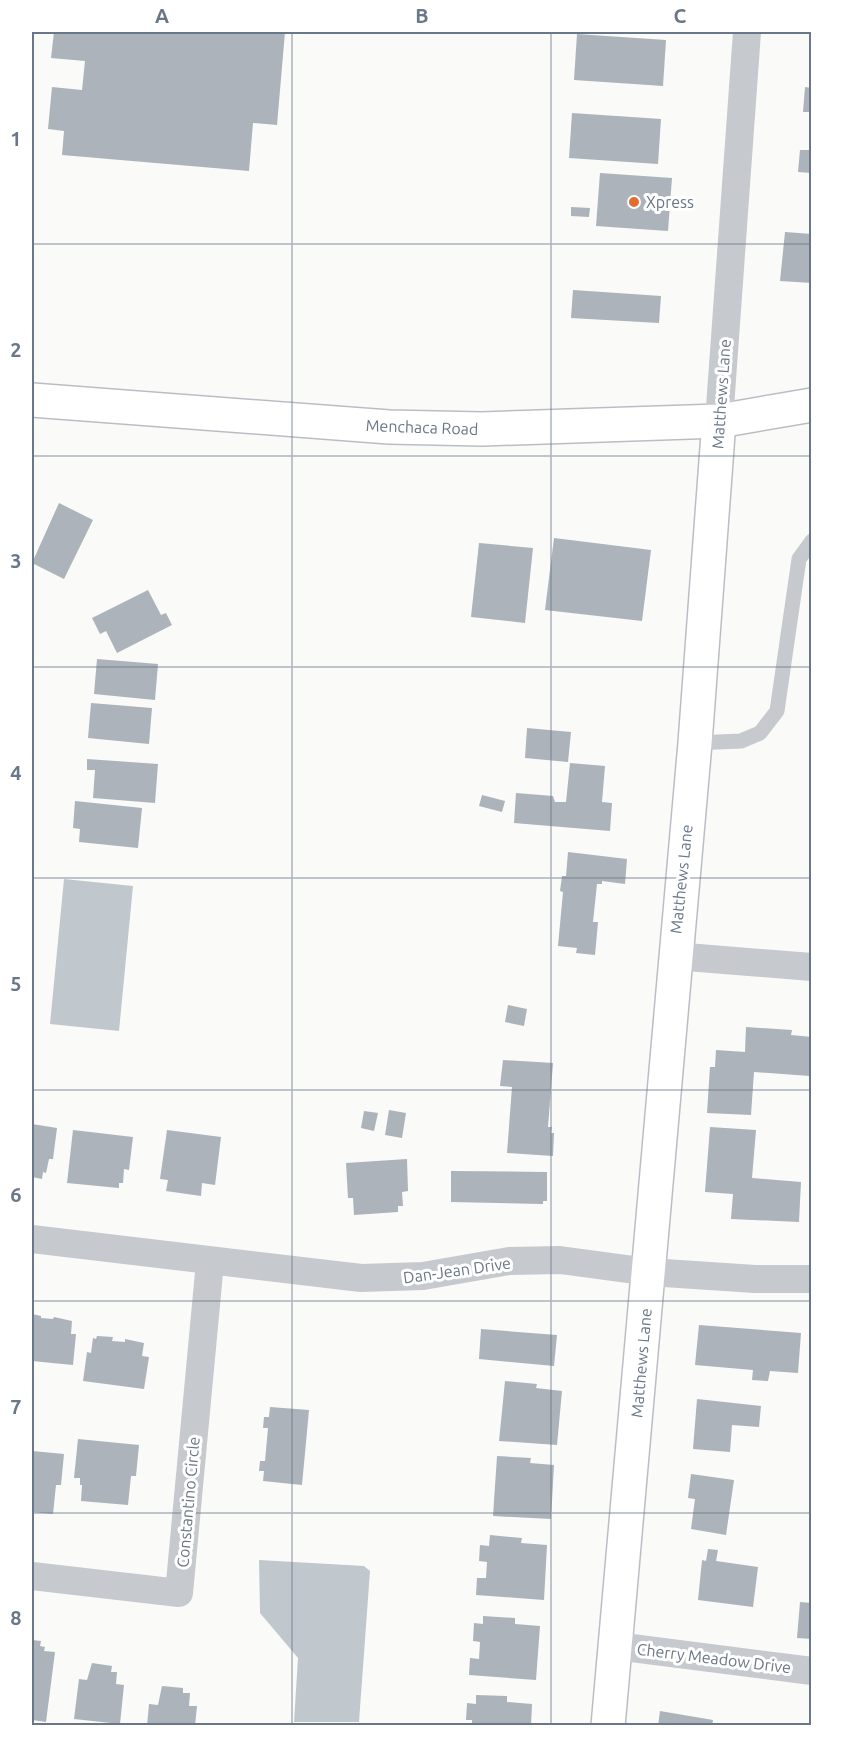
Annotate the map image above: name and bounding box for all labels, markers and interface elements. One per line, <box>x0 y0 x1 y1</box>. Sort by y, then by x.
text: A <box>155 4 169 27</box>
text: B <box>415 4 429 27</box>
text: C <box>674 4 687 27</box>
text: 1 <box>10 127 22 150</box>
place label: Xpress <box>646 193 694 211</box>
marker: Xpress <box>627 195 641 209</box>
text: 2 <box>10 338 22 361</box>
street label: Matthews Lane <box>708 338 734 450</box>
street label: Menchaca Road <box>365 416 479 438</box>
text: 3 <box>10 549 22 572</box>
text: 4 <box>10 761 22 784</box>
street label: Matthews Lane <box>666 823 696 935</box>
text: 5 <box>10 972 22 995</box>
text: 6 <box>10 1183 22 1206</box>
street label: Dan-Jean Drive <box>402 1254 512 1286</box>
street label: Matthews Lane <box>627 1307 655 1419</box>
text: 7 <box>10 1395 22 1418</box>
street label: Constantino Circle <box>173 1436 203 1568</box>
text: 8 <box>10 1606 22 1629</box>
street label: Cherry Meadow Drive <box>636 1640 792 1676</box>

